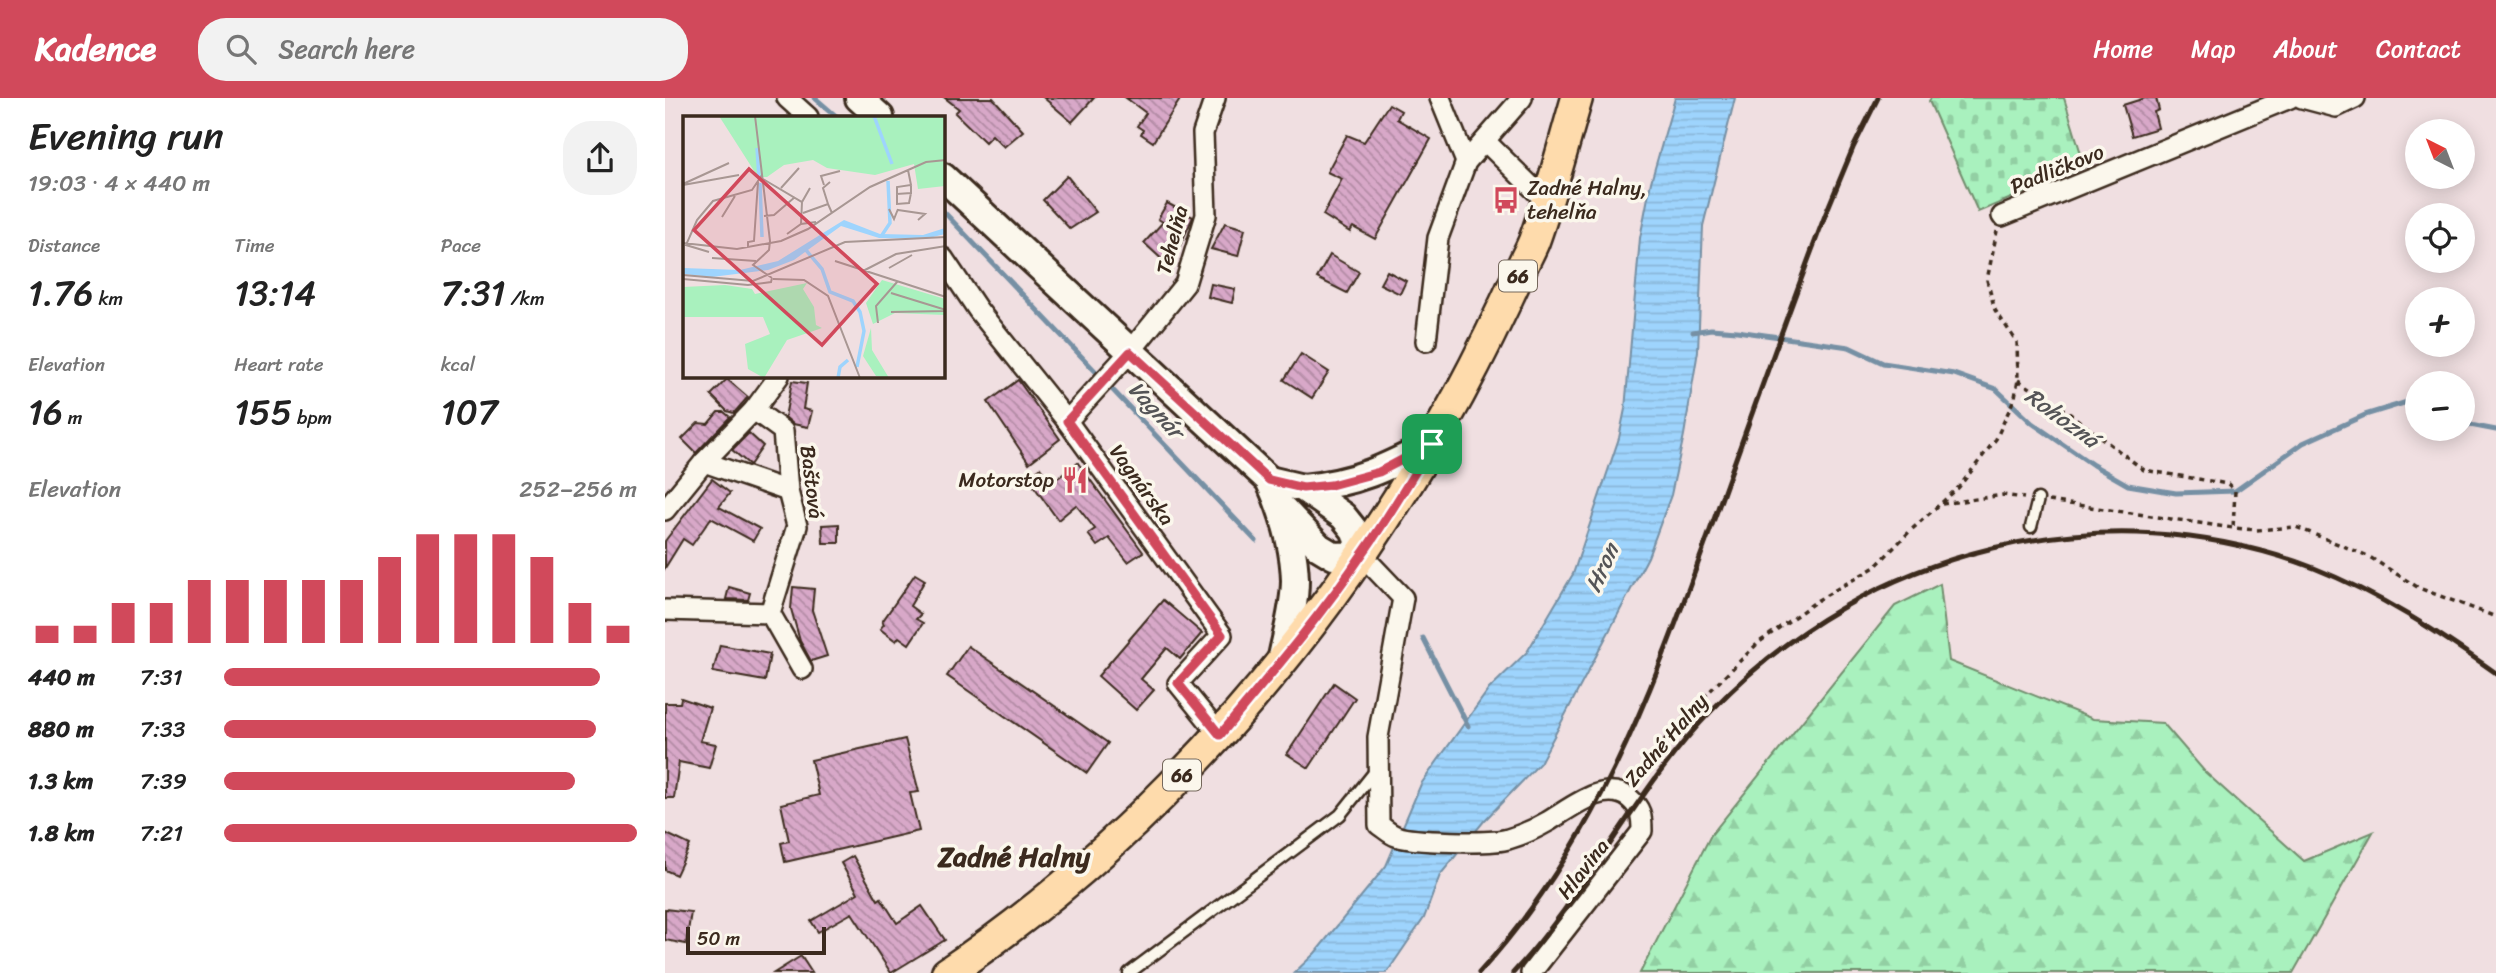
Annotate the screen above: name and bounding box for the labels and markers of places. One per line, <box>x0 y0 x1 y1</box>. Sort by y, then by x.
place label: Zadné Halny, tehelňa <box>1527 169 1647 231</box>
bus stop icon: Zadné Halny, tehelňa <box>1491 185 1521 215</box>
pin <box>1402 414 1462 474</box>
place label: Motorstop <box>958 461 1054 499</box>
restaurant icon: Motorstop <box>1060 465 1090 495</box>

